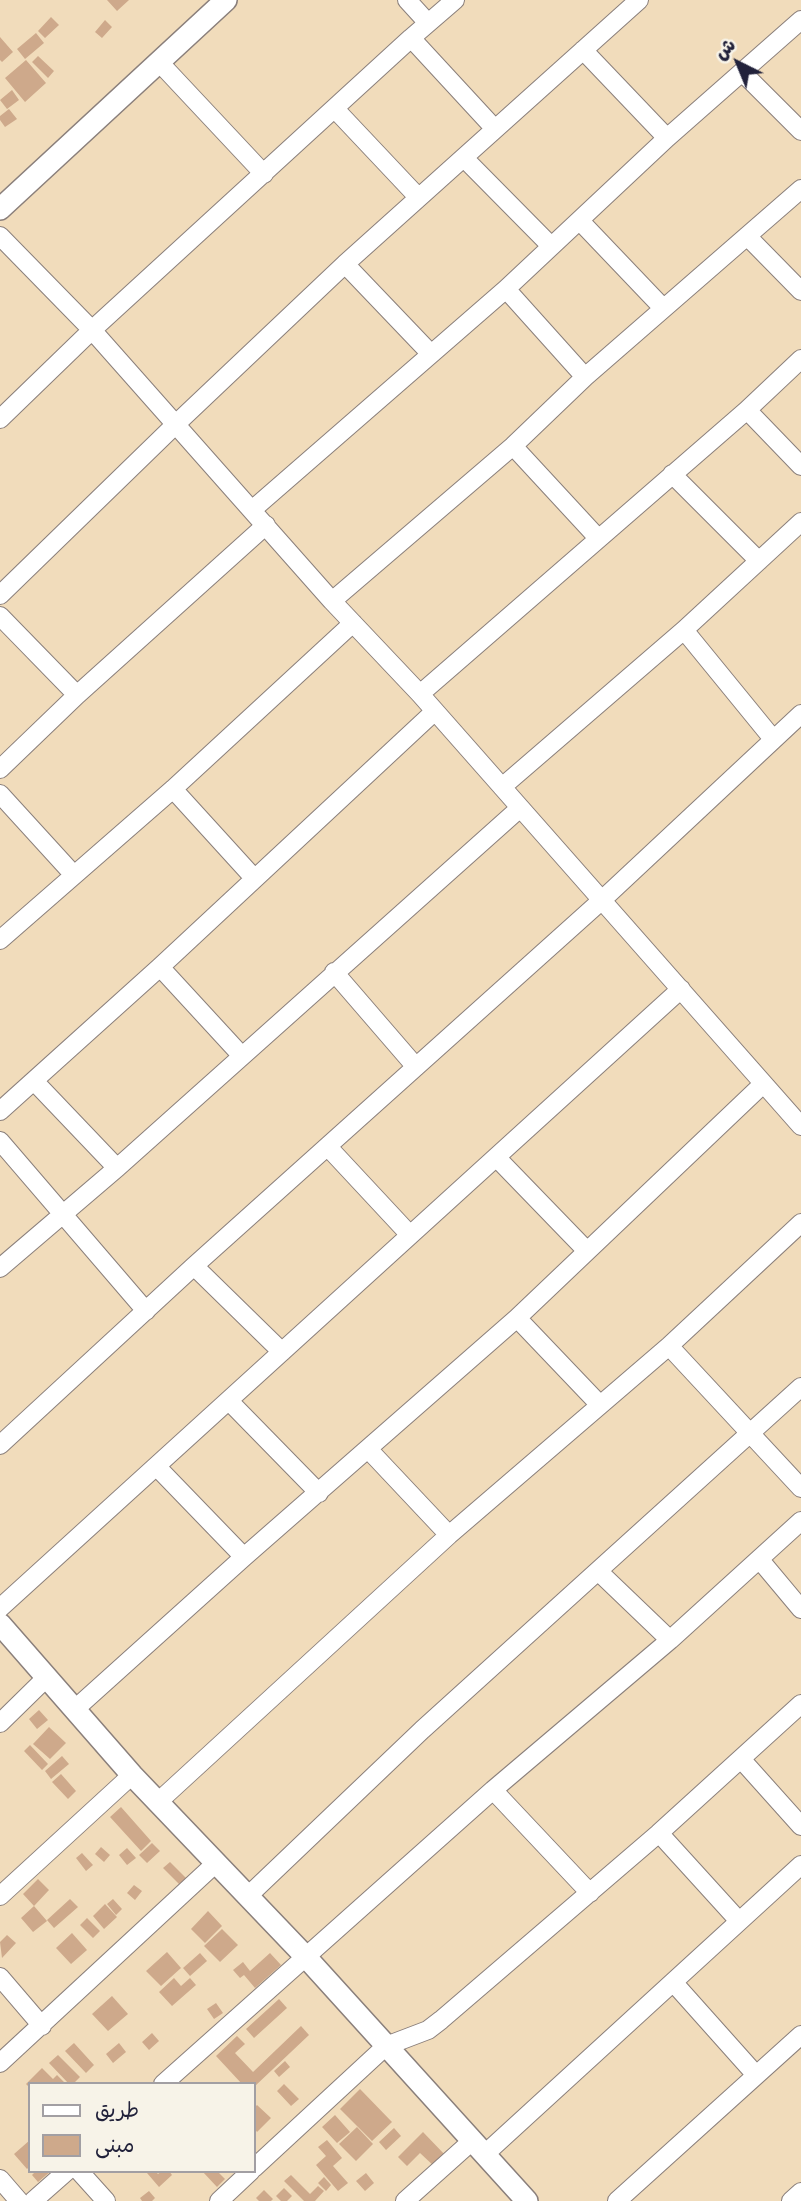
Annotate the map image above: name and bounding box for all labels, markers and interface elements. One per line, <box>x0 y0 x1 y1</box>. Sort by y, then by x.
north arrow <box>703 28 773 98</box>
text: ش <box>706 30 741 65</box>
legend <box>28 2082 256 2173</box>
text: طريق <box>95 2092 139 2124</box>
text: مبنى <box>95 2127 134 2159</box>

